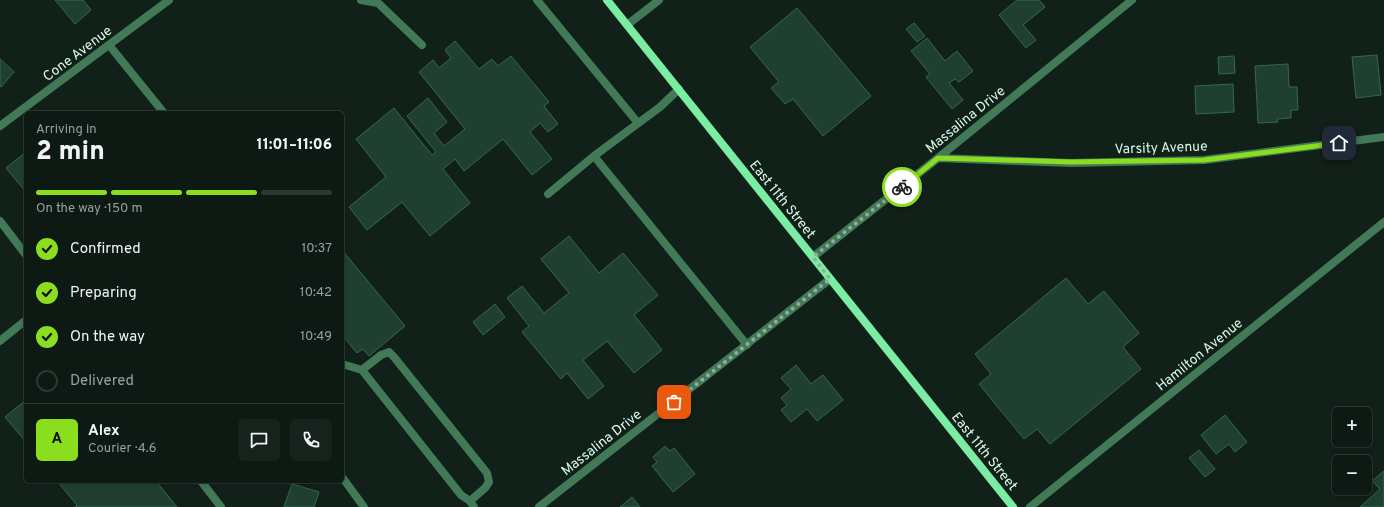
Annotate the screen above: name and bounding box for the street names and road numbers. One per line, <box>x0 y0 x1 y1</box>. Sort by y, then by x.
street label: Cone Avenue <box>40 23 116 86</box>
street label: Massalina Drive <box>923 83 1009 157</box>
street label: Varsity Avenue <box>1114 138 1208 159</box>
street label: East 11th Street <box>745 157 819 243</box>
street label: Hamilton Avenue <box>1153 315 1247 395</box>
street label: Massalina Drive <box>558 406 646 480</box>
street label: East 11th Street <box>947 409 1021 495</box>

